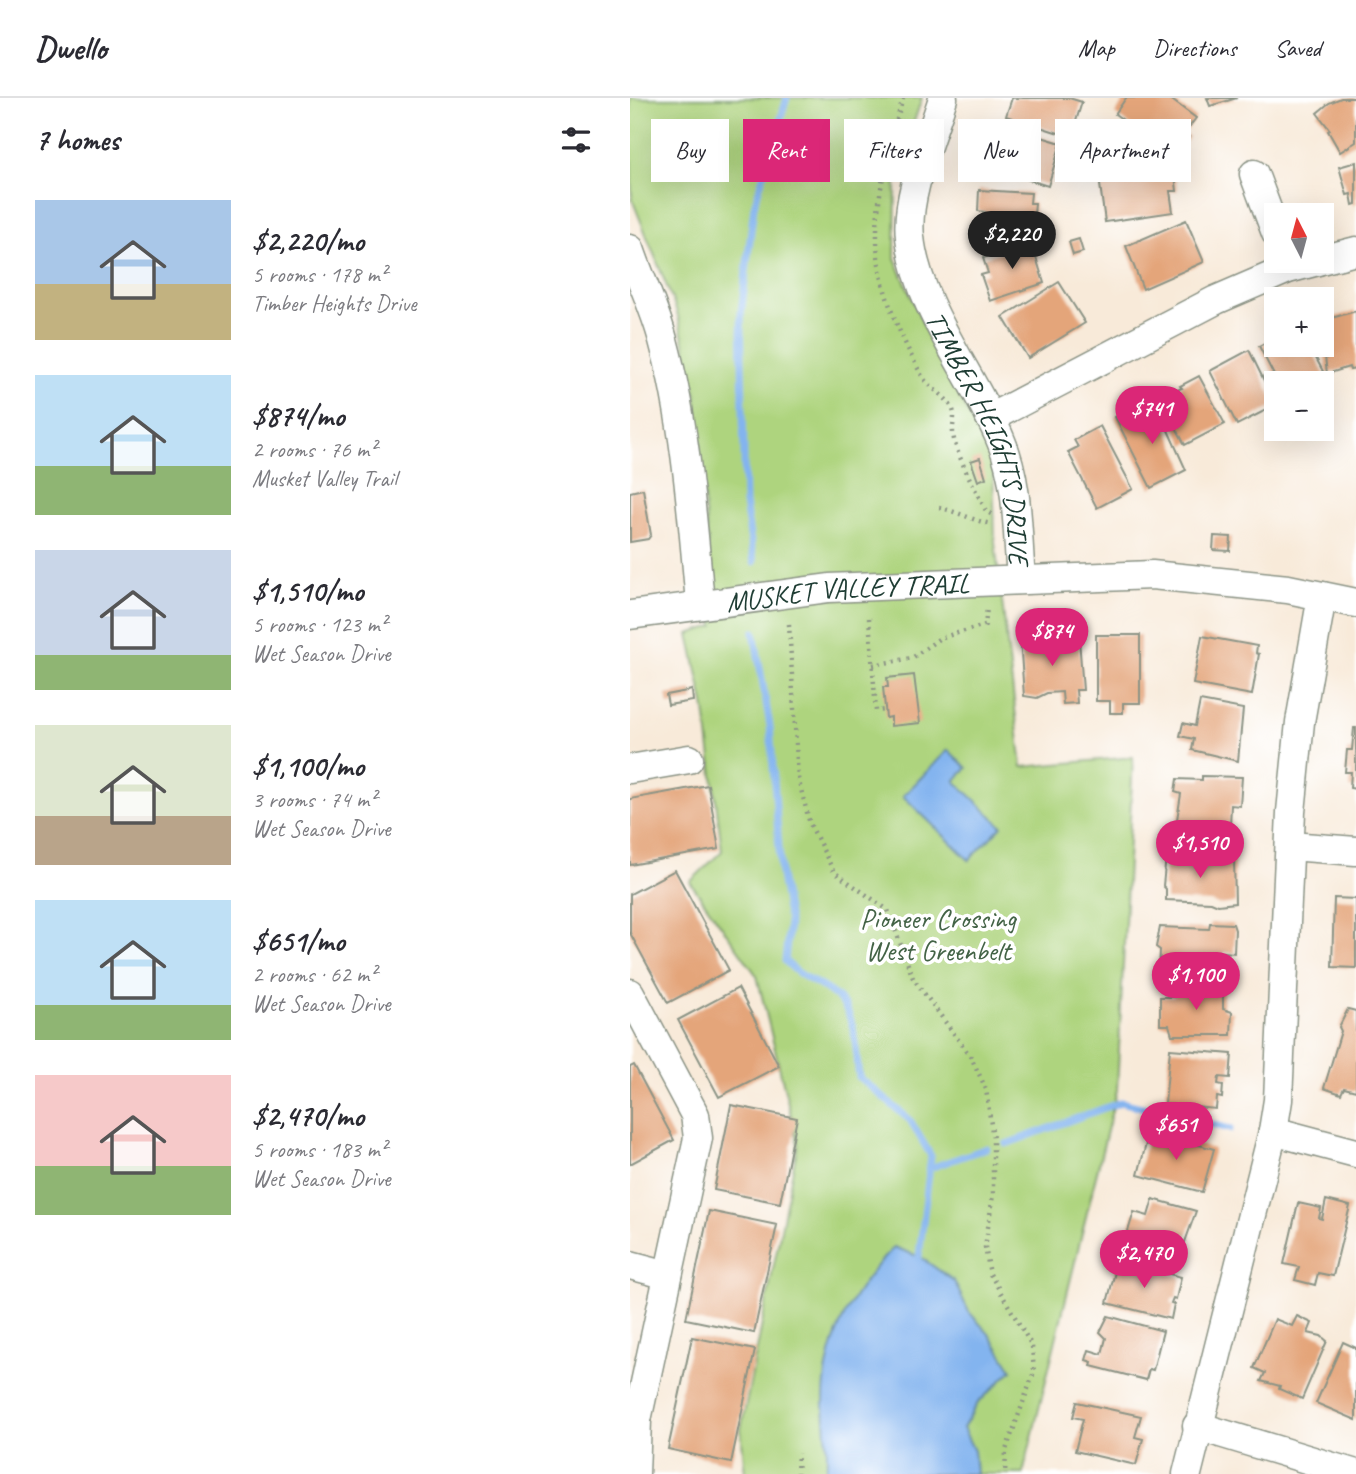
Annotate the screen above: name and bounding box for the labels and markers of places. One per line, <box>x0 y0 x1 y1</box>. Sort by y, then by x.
pin: $2,220 <box>955 212 1069 271</box>
pin: $741 <box>1111 386 1193 446</box>
pin: $874 <box>1011 608 1093 668</box>
pin: $1,510 <box>1143 820 1257 880</box>
pin: $1,100 <box>1139 953 1253 1012</box>
pin: $651 <box>1135 1102 1217 1162</box>
pin: $2,470 <box>1087 1230 1201 1290</box>

